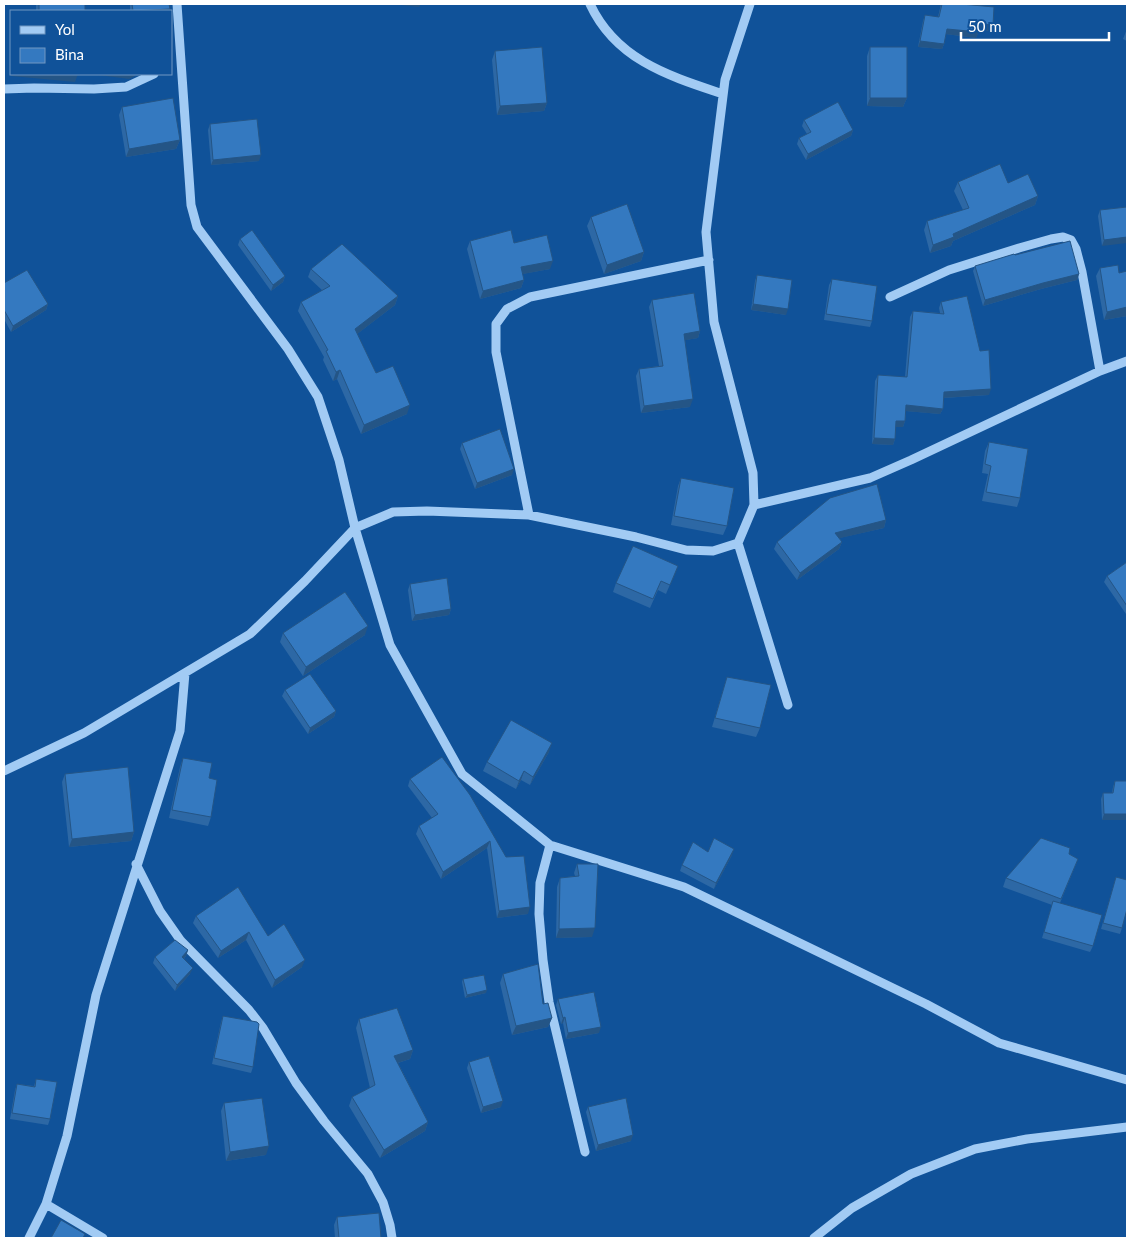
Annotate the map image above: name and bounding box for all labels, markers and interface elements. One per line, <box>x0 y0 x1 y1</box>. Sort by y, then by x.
legend <box>10 10 172 75</box>
scale bar <box>961 10 1108 42</box>
text: 50 m <box>968 17 1002 35</box>
text: Yol <box>55 20 75 38</box>
text: Bina <box>55 45 84 63</box>

